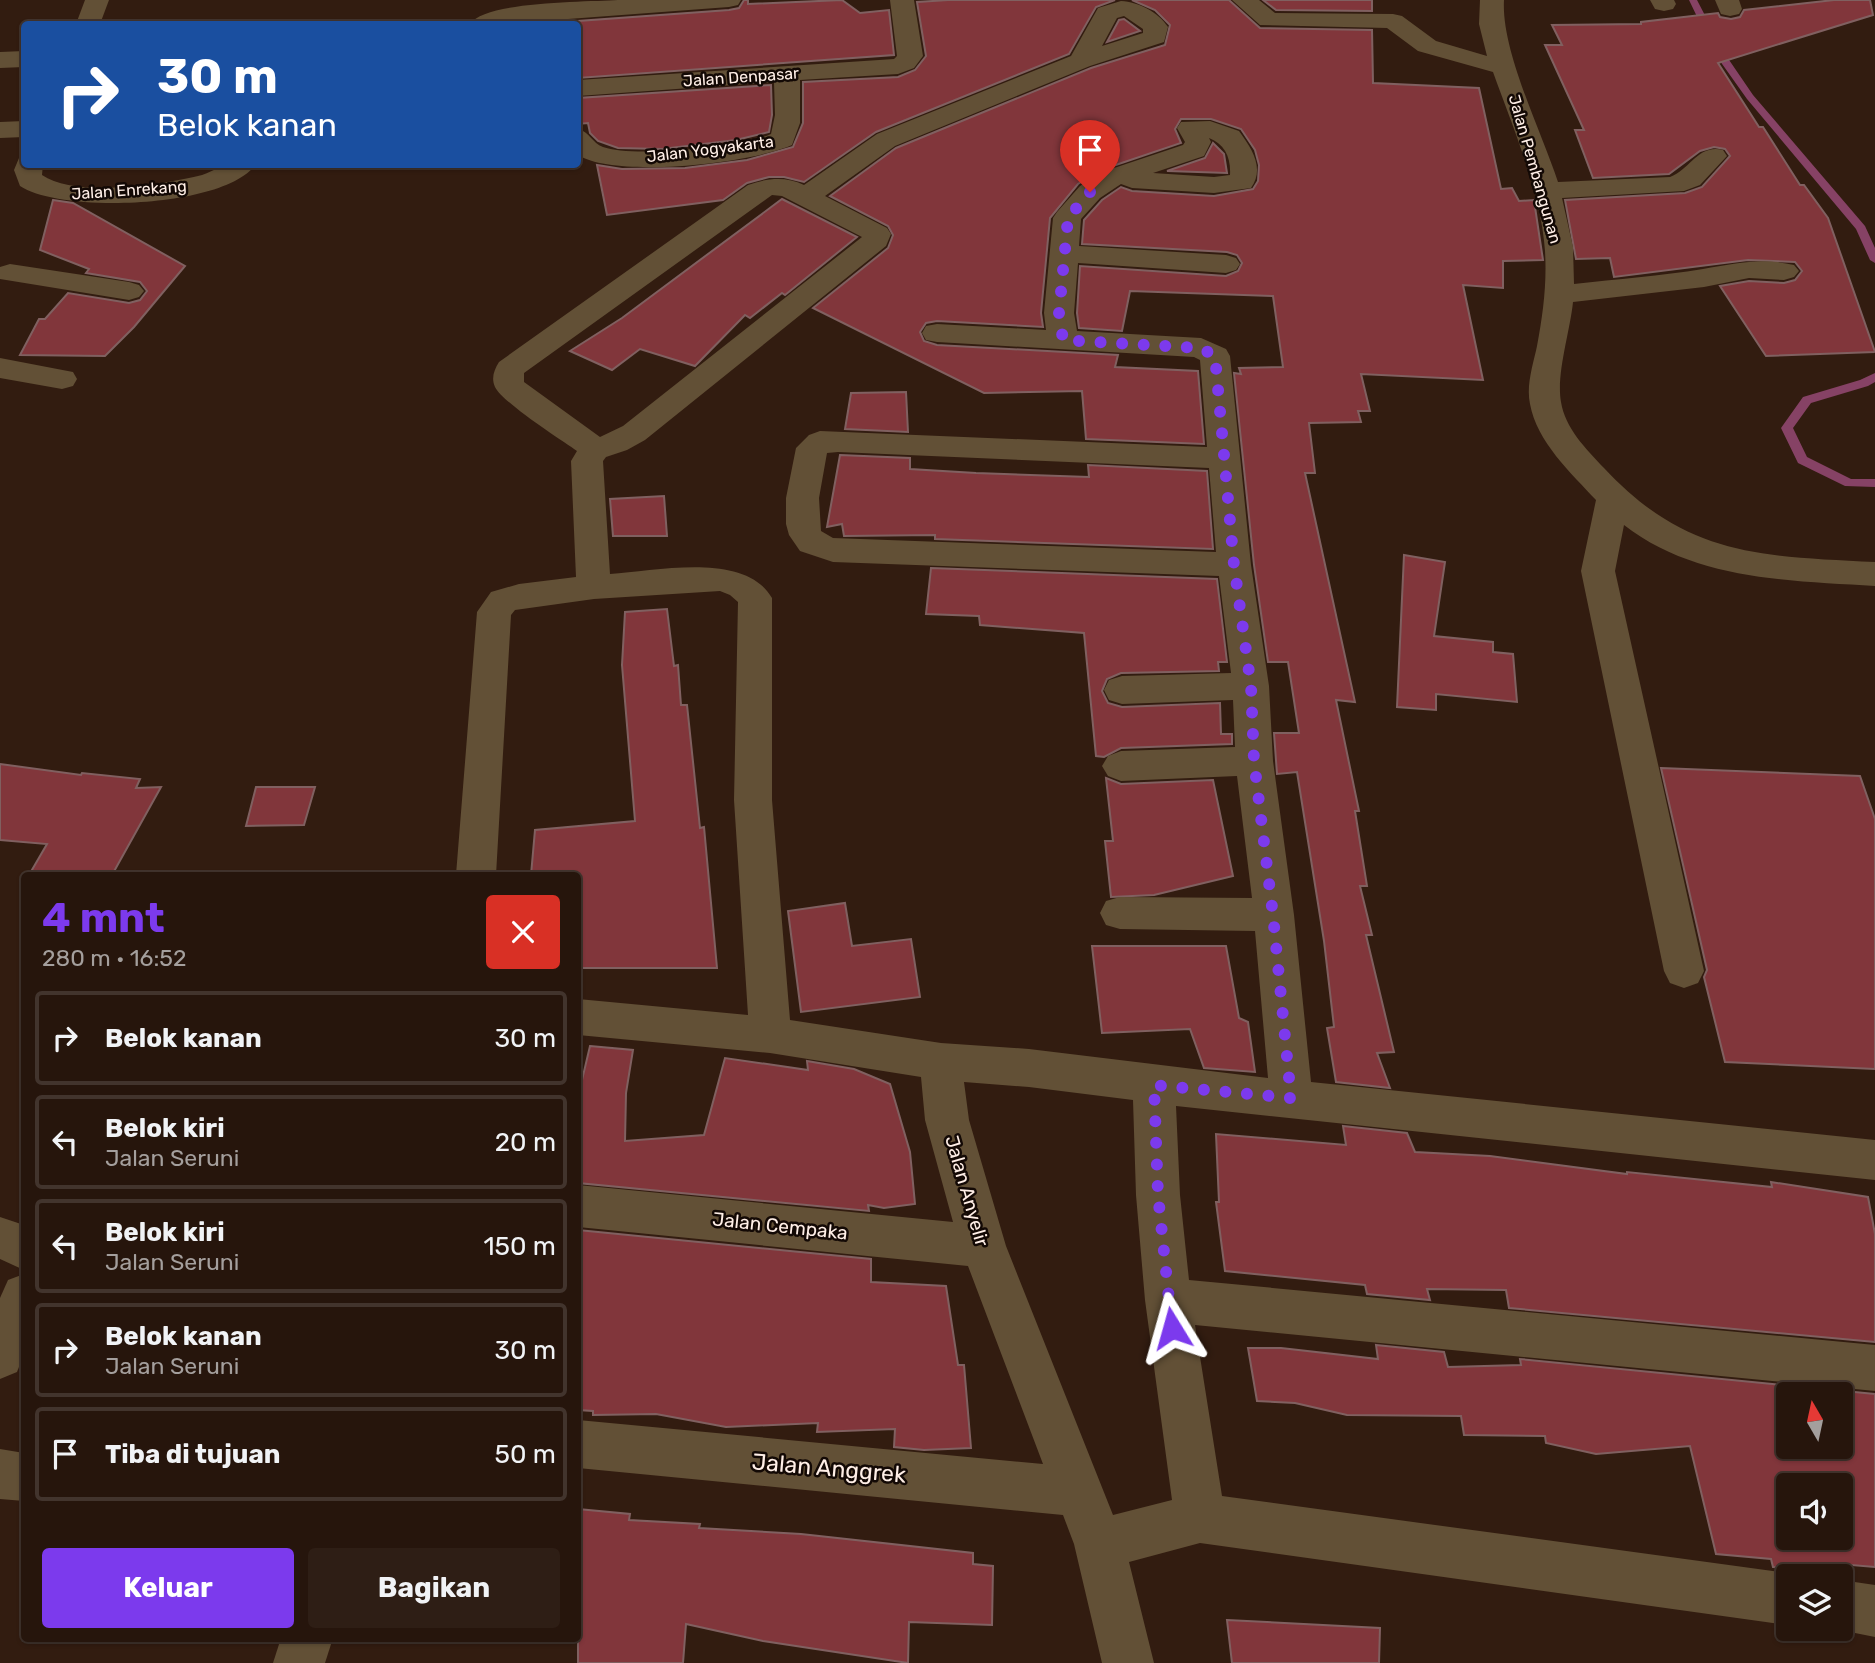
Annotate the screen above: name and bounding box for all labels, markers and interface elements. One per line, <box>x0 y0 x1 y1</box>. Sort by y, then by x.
text: 30 m <box>157 47 278 105</box>
icon: right <box>42 49 133 140</box>
street label: Jalan Denpasar <box>682 63 800 91</box>
street label: Jalan Pembangunan <box>1505 92 1565 246</box>
text: Belok kanan <box>157 106 337 144</box>
pin <box>1060 120 1120 192</box>
icon: arrive <box>1071 131 1109 169</box>
street label: Jalan Yogyakarta <box>645 132 775 166</box>
street label: Jalan Enrekang <box>71 176 187 204</box>
text: 4 mnt <box>42 893 165 943</box>
button: close <box>486 895 560 969</box>
text: 280 m · 16:52 <box>42 944 186 972</box>
icon: right <box>46 1019 84 1057</box>
text: Belok kanan <box>105 1023 262 1054</box>
text: 30 m <box>494 1023 556 1054</box>
text: Belok kiri <box>105 1113 225 1144</box>
icon: left <box>46 1123 84 1161</box>
text: 20 m <box>495 1127 556 1158</box>
street label: Jalan Anyelir <box>940 1133 994 1250</box>
text: Jalan Seruni <box>105 1144 239 1172</box>
street label: Jalan Cempaka <box>711 1207 849 1245</box>
text: Belok kiri <box>105 1217 225 1248</box>
icon: left <box>46 1227 84 1265</box>
text: 150 m <box>483 1231 556 1262</box>
text: Jalan Seruni <box>105 1248 239 1276</box>
position arrow <box>1135 1291 1209 1365</box>
text: Belok kanan <box>105 1321 262 1352</box>
icon: right <box>46 1331 84 1369</box>
text: 30 m <box>494 1335 556 1366</box>
text: Jalan Seruni <box>105 1352 239 1380</box>
north arrow <box>1776 1382 1853 1460</box>
map controls <box>1776 1382 1853 1641</box>
icon: arrive <box>46 1435 84 1473</box>
text: Tiba di tujuan <box>105 1439 280 1470</box>
text: 50 m <box>495 1439 556 1470</box>
street label: Jalan Anggrek <box>751 1447 907 1489</box>
button: sound <box>1776 1473 1853 1550</box>
button: Keluar <box>42 1548 294 1628</box>
button: Bagikan <box>308 1548 560 1628</box>
button: layers <box>1776 1564 1853 1641</box>

